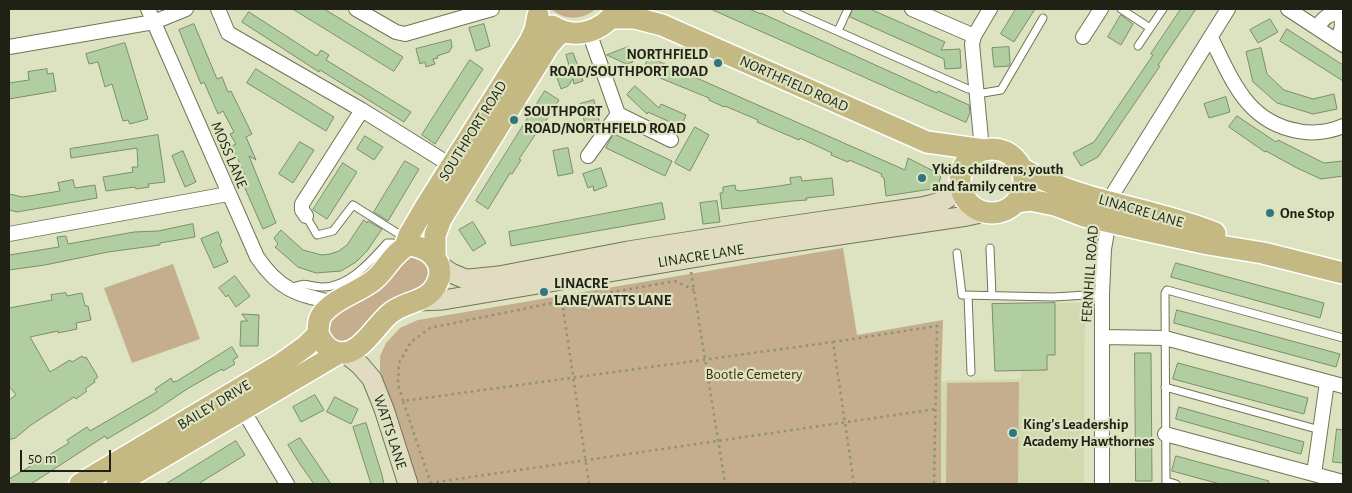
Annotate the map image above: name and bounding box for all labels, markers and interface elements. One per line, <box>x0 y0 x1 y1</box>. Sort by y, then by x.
place label: NORTHFIELD ROAD/SOUTHPORT ROAD <box>549 45 708 80</box>
street label: NORTHFIELD ROAD <box>737 52 851 116</box>
marker: NORTHFIELD ROAD/SOUTHPORT ROAD <box>712 57 724 69</box>
street label: SOUTHPORT ROAD <box>435 78 511 184</box>
place label: SOUTHPORT ROAD/NORTHFIELD ROAD <box>524 102 686 137</box>
marker: SOUTHPORT ROAD/NORTHFIELD ROAD <box>508 114 520 126</box>
street label: MOSS LANE <box>207 119 251 191</box>
place label: Ykids childrens, youth and family centre <box>932 160 1063 195</box>
marker: Ykids childrens, youth and family centre <box>916 172 928 184</box>
street label: LINACRE LANE <box>1097 190 1185 232</box>
place label: One Stop <box>1280 204 1334 222</box>
marker: One Stop <box>1264 207 1276 219</box>
street label: FERNHILL ROAD <box>1078 225 1102 323</box>
street label: LINACRE LANE <box>657 240 745 272</box>
place label: LINACRE LANE/WATTS LANE <box>554 274 671 309</box>
marker: LINACRE LANE/WATTS LANE <box>538 286 550 298</box>
park label: Bootle Cemetery <box>706 365 802 383</box>
street label: BAILEY DRIVE <box>174 376 254 434</box>
street label: WATTS LANE <box>369 392 411 472</box>
place label: King's Leadership Academy Hawthornes <box>1023 415 1155 450</box>
marker: King's Leadership Academy Hawthornes <box>1007 427 1019 439</box>
scale bar <box>22 440 114 472</box>
text: 50 m <box>28 451 57 466</box>

